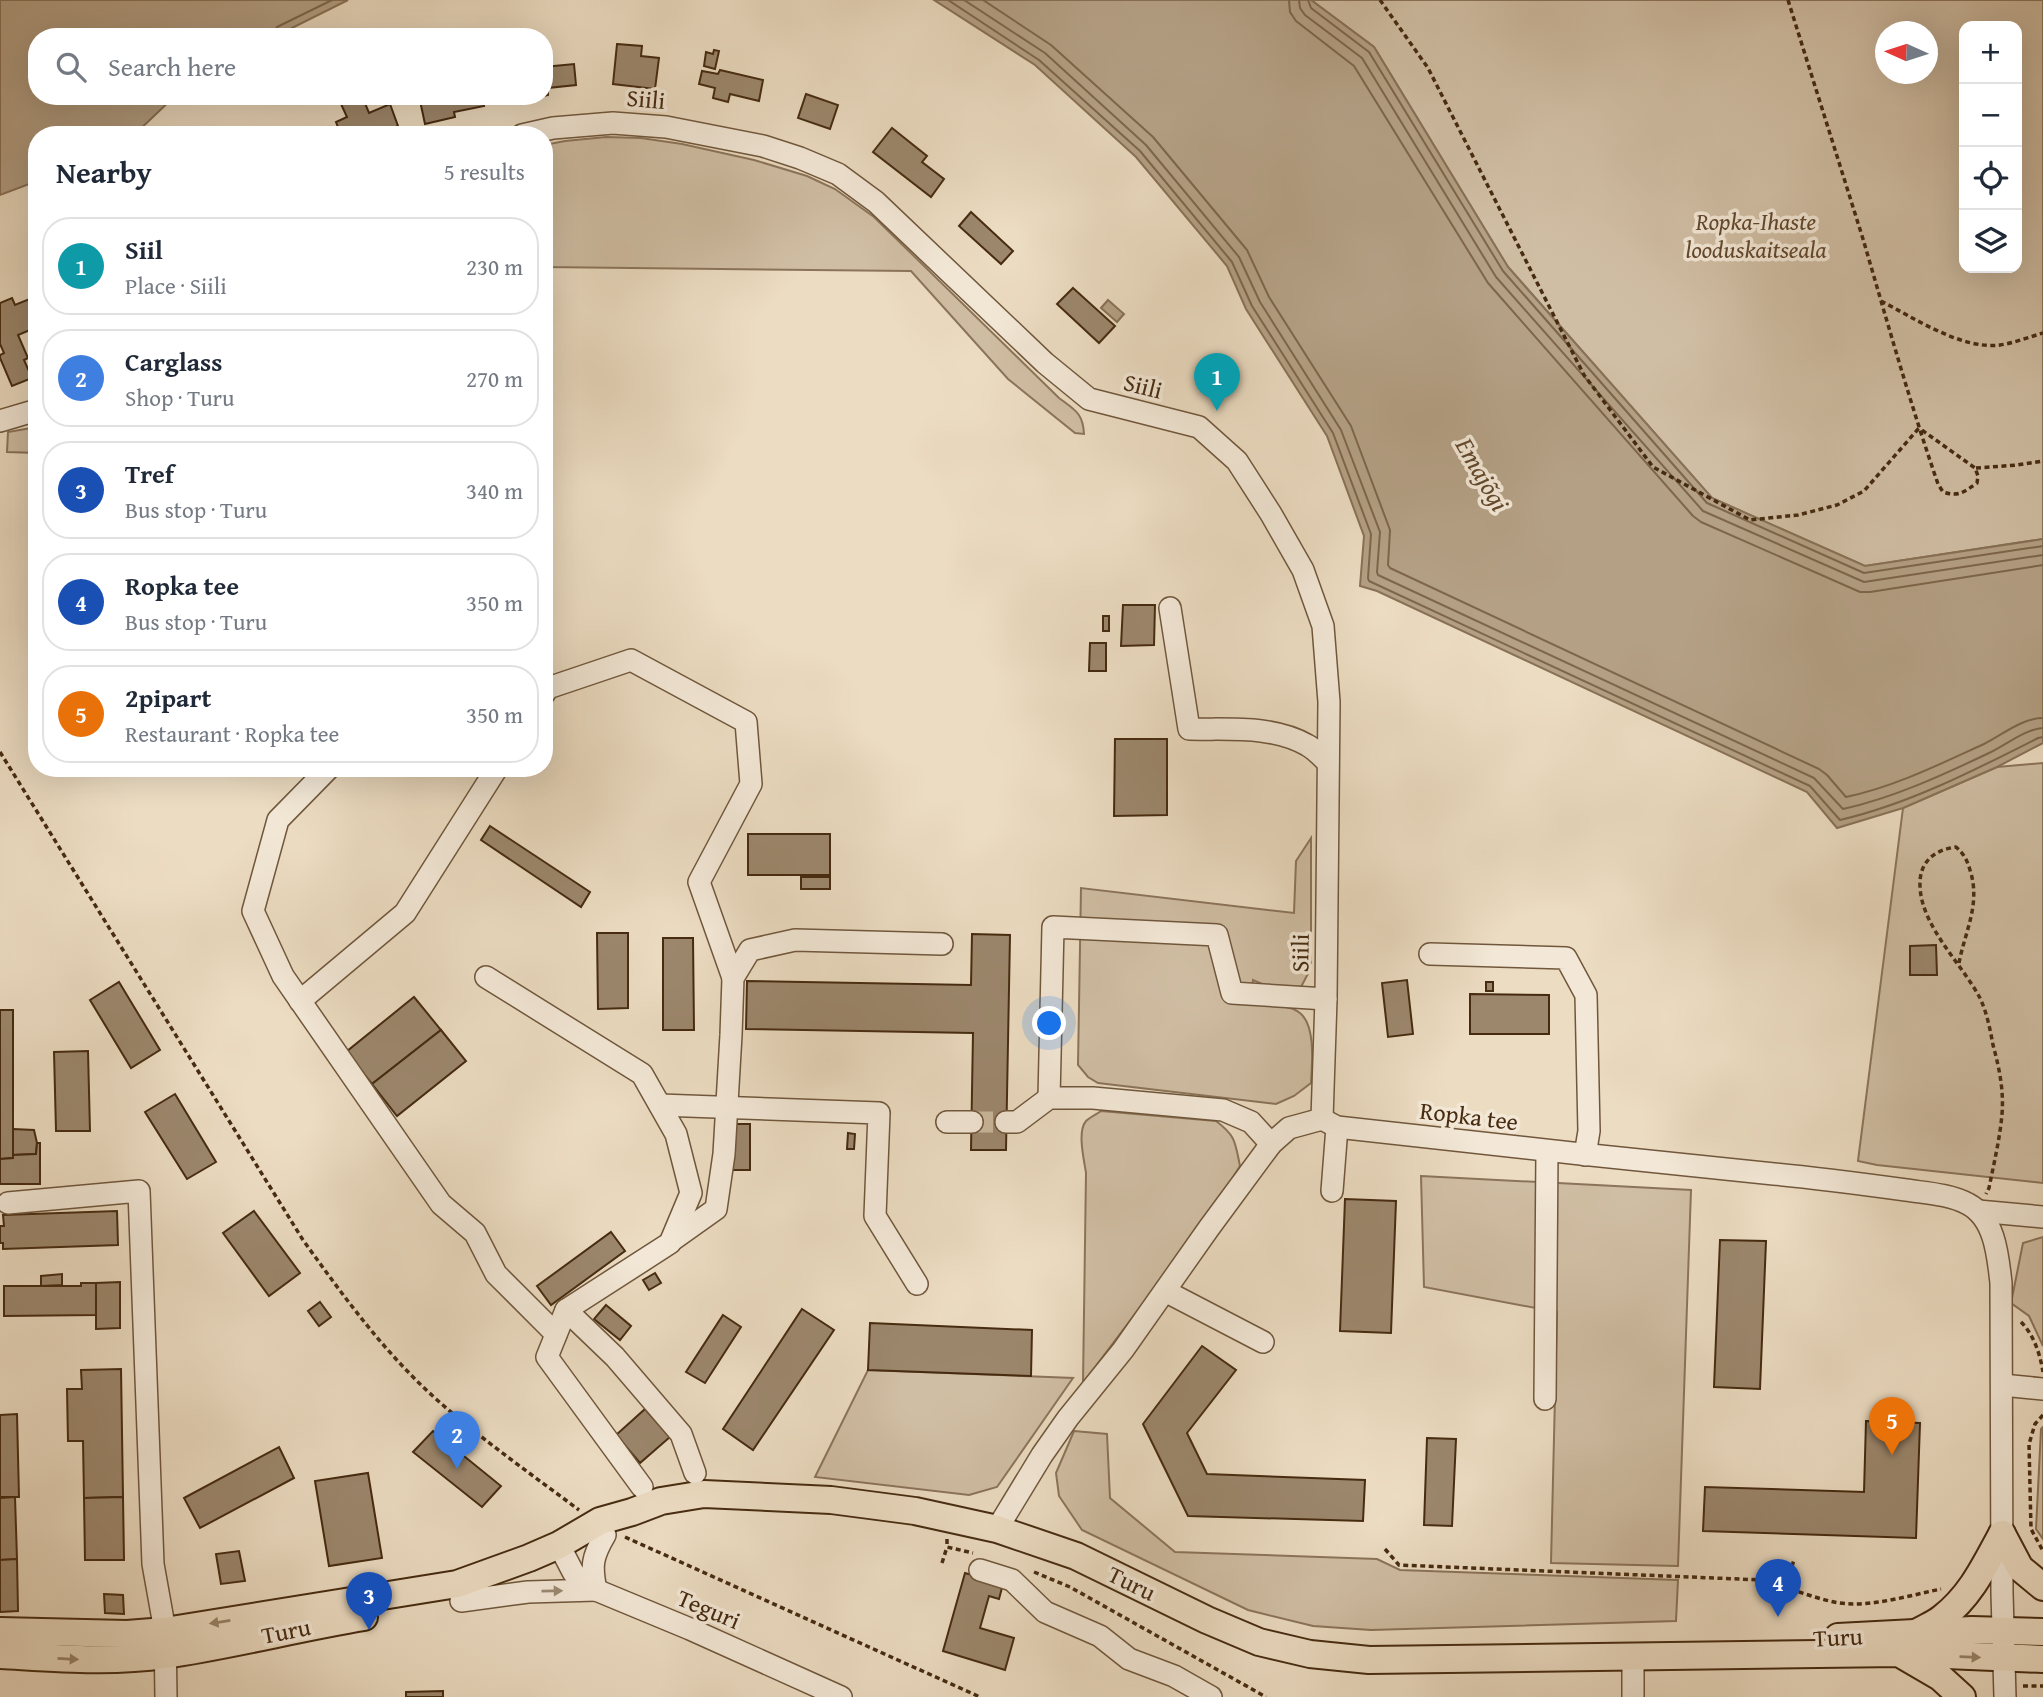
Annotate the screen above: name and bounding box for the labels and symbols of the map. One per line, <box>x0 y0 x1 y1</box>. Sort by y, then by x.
north arrow <box>1875 21 1938 84</box>
street label: Siili <box>625 80 667 118</box>
park label: Ropka-Ihaste looduskaitseala <box>1686 204 1827 267</box>
pin: 1 <box>1194 353 1240 411</box>
street label: Siili <box>1120 364 1166 408</box>
water label: Emajõgi <box>1446 429 1520 519</box>
street label: Siili <box>1282 933 1318 973</box>
your location <box>1032 1006 1066 1040</box>
street label: Ropka tee <box>1418 1093 1520 1139</box>
pin: 5 <box>1869 1397 1915 1455</box>
pin: 2 <box>434 1411 480 1469</box>
street label: Turu <box>1102 1556 1162 1610</box>
pin: 4 <box>1755 1559 1801 1617</box>
pin: 3 <box>346 1572 392 1630</box>
street label: Teguri <box>672 1580 746 1638</box>
one-way arrow <box>541 1586 563 1597</box>
street label: Turu <box>258 1609 314 1653</box>
one-way arrow <box>209 1617 231 1628</box>
street label: Turu <box>1812 1618 1864 1656</box>
one-way arrow <box>1960 1651 1982 1662</box>
one-way arrow <box>57 1654 79 1665</box>

